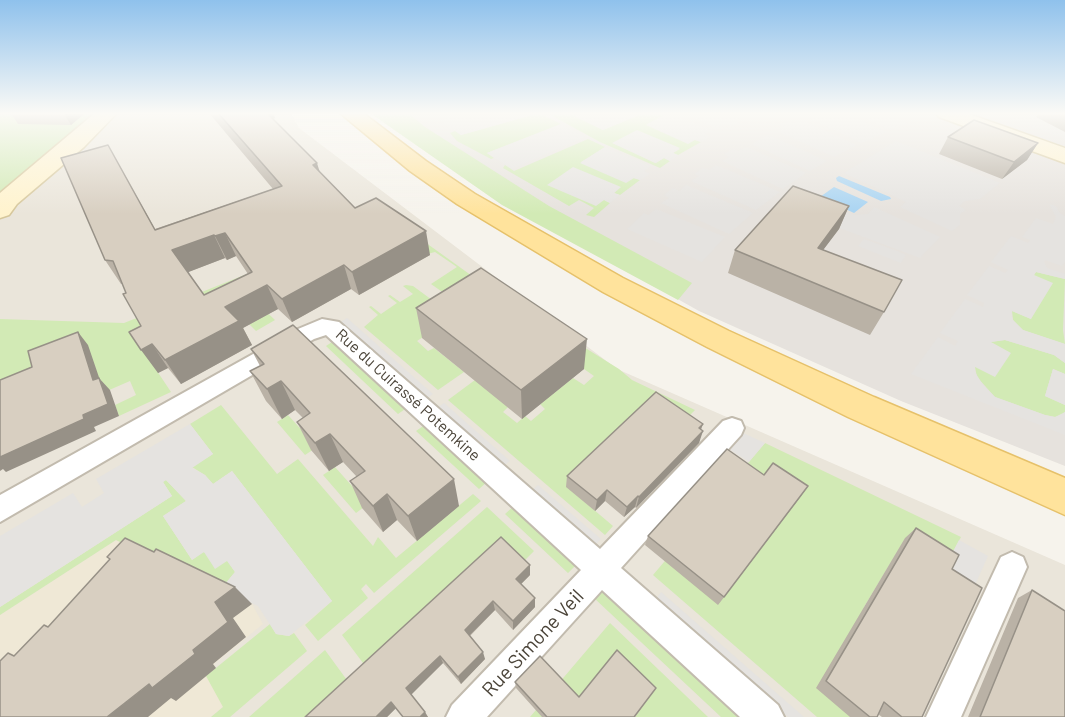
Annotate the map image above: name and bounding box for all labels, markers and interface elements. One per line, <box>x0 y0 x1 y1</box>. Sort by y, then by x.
street label: Rue du Cuirassé Potemkine <box>332 325 484 465</box>
street label: Rue Simone Veil <box>477 584 589 702</box>

